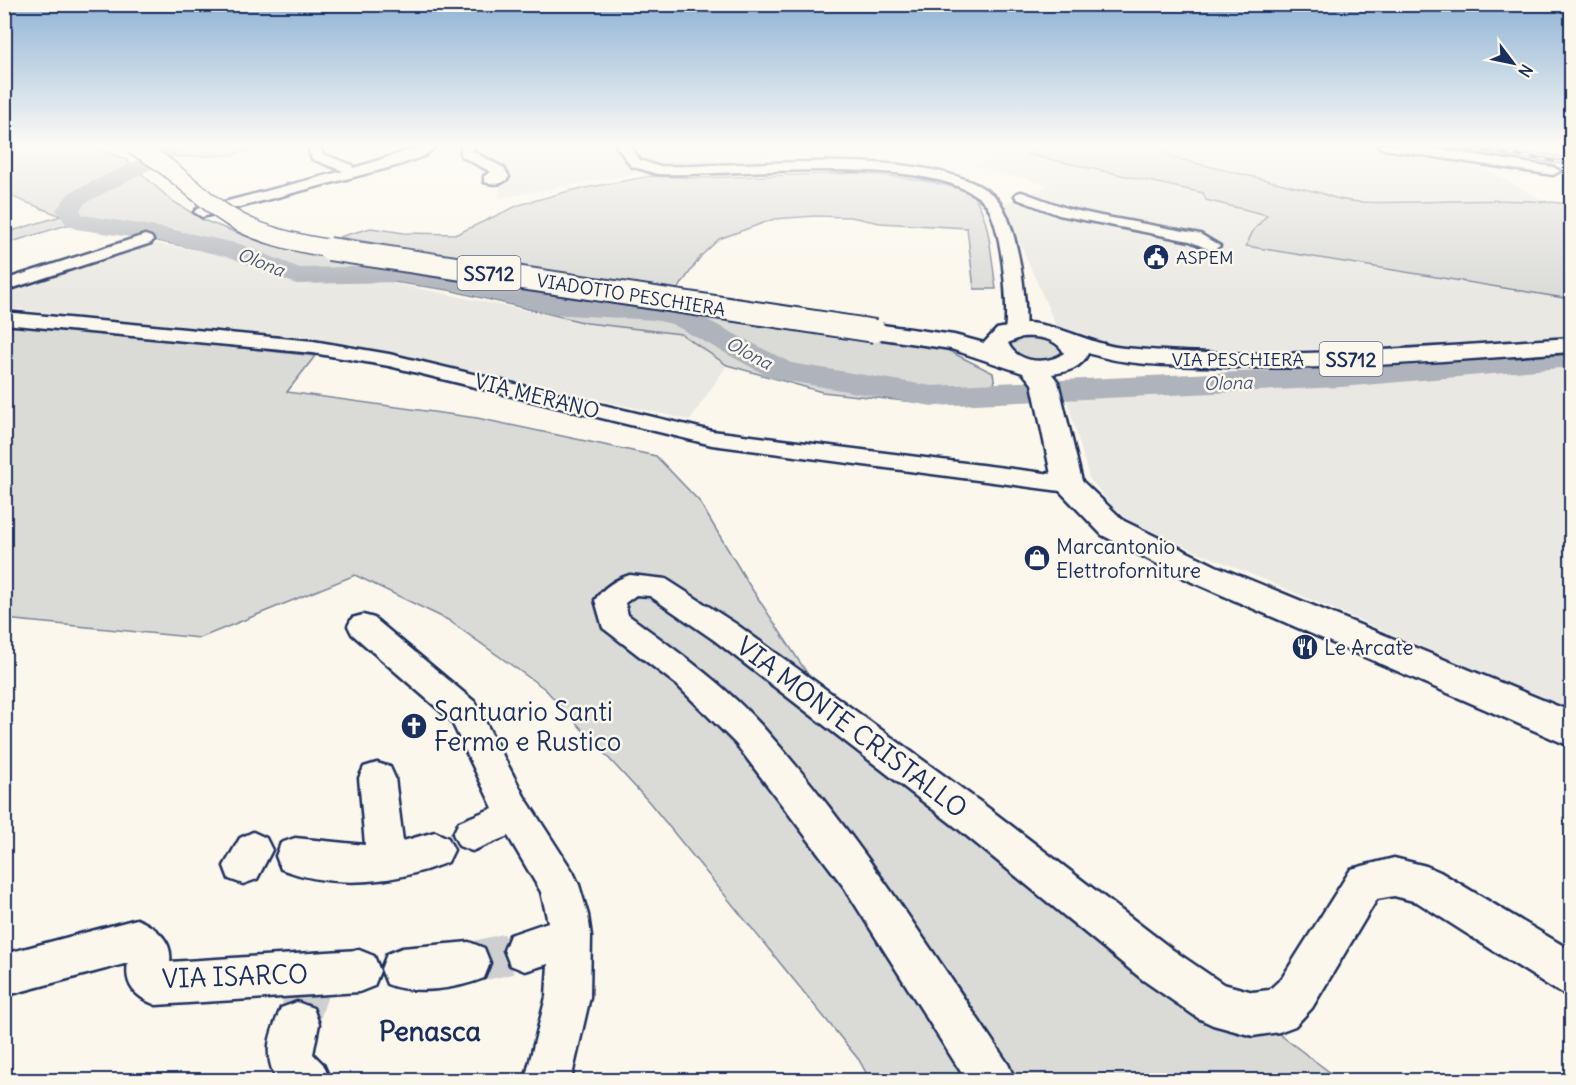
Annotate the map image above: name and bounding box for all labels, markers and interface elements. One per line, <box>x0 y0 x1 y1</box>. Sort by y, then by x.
north arrow <box>1483 33 1543 93</box>
text: N <box>1514 61 1537 81</box>
public building icon: ASPEM <box>1141 242 1171 272</box>
water label: Olona <box>234 243 289 282</box>
place label: ASPEM <box>1176 246 1234 269</box>
road number: SS712 <box>458 256 520 290</box>
street label: VIADOTTO PESCHIERA <box>535 269 727 321</box>
water label: Olona <box>722 331 777 375</box>
road number: SS712 <box>1320 342 1382 376</box>
street label: VIA PESCHIERA <box>1172 348 1304 371</box>
street label: VIA MERANO <box>472 367 602 425</box>
water label: Olona <box>1203 371 1254 395</box>
place label: Marcantonio Elettroforniture <box>1056 533 1201 584</box>
shop icon: Marcantonio Elettroforniture <box>1022 543 1052 573</box>
street label: VIA MONTE CRISTALLO <box>730 629 974 825</box>
restaurant icon: Le Arcate <box>1290 632 1320 662</box>
place label: Le Arcate <box>1324 634 1414 661</box>
place label: Santuario Santi Fermo e Rustico <box>434 695 621 758</box>
church icon: Santuario Santi Fermo e Rustico <box>399 711 429 741</box>
street label: VIA ISARCO <box>161 957 309 995</box>
district label: Penasca <box>379 1014 481 1048</box>

